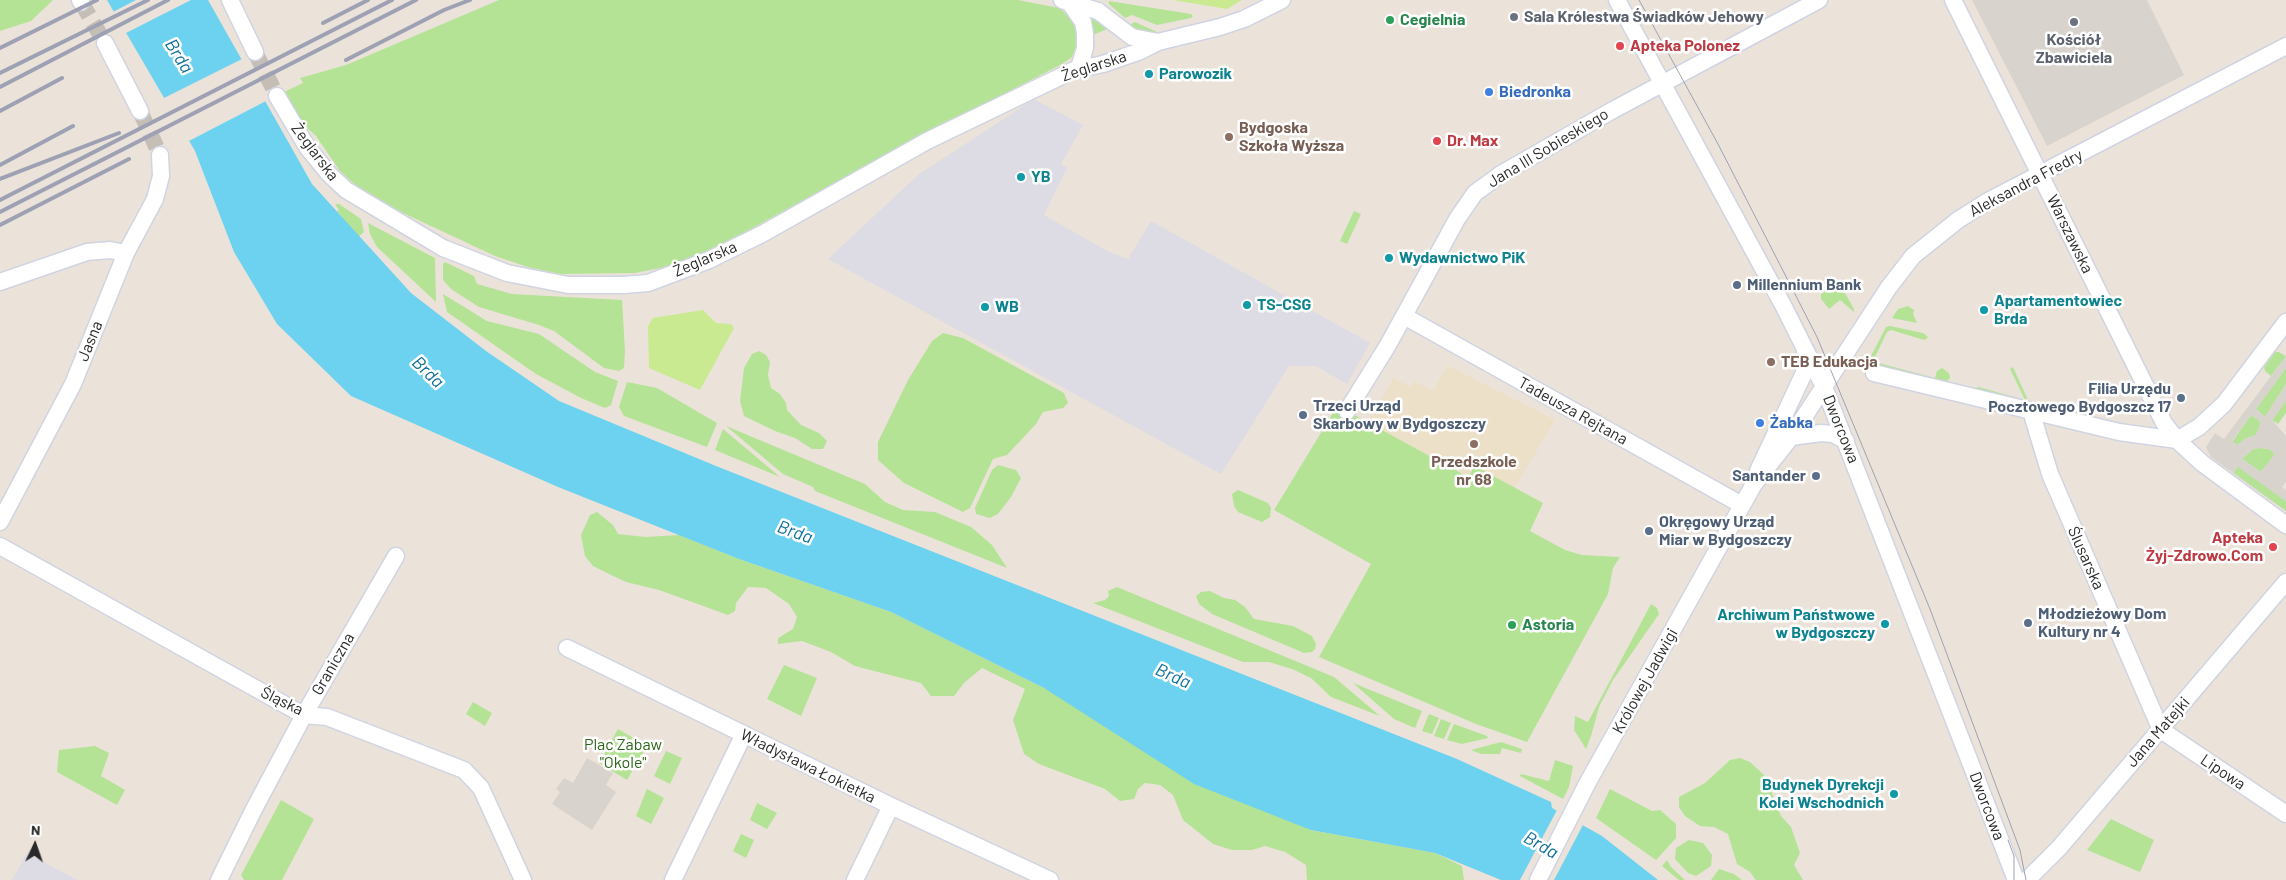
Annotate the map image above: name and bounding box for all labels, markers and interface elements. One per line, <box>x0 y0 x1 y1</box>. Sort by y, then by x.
place label: Sala Królestwa Świadków Jehowy <box>1524 7 1764 27</box>
place label: Cegielnia <box>1400 10 1465 30</box>
marker: Sala Królestwa Świadków Jehowy <box>1508 11 1520 23</box>
marker: Cegielnia <box>1384 14 1396 26</box>
marker: Kościół Zbawiciela <box>2068 16 2080 28</box>
place label: Kościół Zbawiciela <box>2036 30 2112 68</box>
water label: Brda <box>160 35 198 77</box>
place label: Apteka Polonez <box>1630 36 1740 56</box>
marker: Apteka Polonez <box>1614 40 1626 52</box>
street label: Żeglarska <box>1059 46 1129 86</box>
place label: Parowozik <box>1159 64 1232 84</box>
marker: Parowozik <box>1143 68 1155 80</box>
place label: Biedronka <box>1499 82 1571 102</box>
marker: Biedronka <box>1483 86 1495 98</box>
street label: Jana III Sobieskiego <box>1484 104 1612 192</box>
place label: Bydgoska Szkoła Wyższa <box>1239 118 1344 156</box>
street label: Żeglarska <box>287 119 343 185</box>
marker: Bydgoska Szkoła Wyższa <box>1223 131 1235 143</box>
place label: Dr. Max <box>1447 131 1498 151</box>
marker: Dr. Max <box>1431 135 1443 147</box>
street label: Aleksandra Fredry <box>1966 145 2086 221</box>
place label: YB <box>1031 167 1051 187</box>
marker: YB <box>1015 171 1027 183</box>
street label: Warszawska <box>2043 192 2097 276</box>
street label: Żeglarska <box>670 237 740 281</box>
place label: Wydawnictwo PiK <box>1399 248 1525 268</box>
marker: Wydawnictwo PiK <box>1383 252 1395 264</box>
place label: Millennium Bank <box>1747 275 1862 295</box>
marker: Millennium Bank <box>1731 279 1743 291</box>
place label: Apartamentowiec Brda <box>1994 291 2122 329</box>
place label: TS-CSG <box>1257 295 1311 315</box>
place label: WB <box>995 297 1019 317</box>
marker: TS-CSG <box>1241 299 1253 311</box>
marker: WB <box>979 301 991 313</box>
marker: Apartamentowiec Brda <box>1978 304 1990 316</box>
street label: Jasna <box>73 318 107 364</box>
water label: Brda <box>407 352 449 392</box>
place label: TEB Edukacja <box>1781 352 1878 372</box>
marker: TEB Edukacja <box>1765 356 1777 368</box>
street label: Tadeusza Rejtana <box>1515 373 1631 449</box>
place label: Filia Urzędu Pocztowego Bydgoszcz 17 <box>1988 379 2171 417</box>
street label: Dworcowa <box>1819 392 1863 466</box>
marker: Filia Urzędu Pocztowego Bydgoszcz 17 <box>2175 392 2187 404</box>
place label: Trzeci Urząd Skarbowy w Bydgoszczy <box>1313 396 1486 434</box>
marker: Trzeci Urząd Skarbowy w Bydgoszczy <box>1297 409 1309 421</box>
place label: Żabka <box>1770 413 1813 433</box>
marker: Żabka <box>1754 417 1766 429</box>
marker: Przedszkole nr 68 <box>1468 438 1480 450</box>
place label: Przedszkole nr 68 <box>1431 452 1517 490</box>
place label: Santander <box>1732 466 1806 486</box>
marker: Santander <box>1810 470 1822 482</box>
place label: Okręgowy Urząd Miar w Bydgoszczy <box>1659 512 1792 550</box>
water label: Brda <box>774 516 816 548</box>
street label: Ślusarska <box>2064 523 2108 593</box>
marker: Okręgowy Urząd Miar w Bydgoszczy <box>1643 525 1655 537</box>
place label: Apteka Żyj-Zdrowo.Com <box>2146 528 2263 566</box>
marker: Apteka Żyj-Zdrowo.Com <box>2267 541 2279 553</box>
place label: Młodzieżowy Dom Kultury nr 4 <box>2038 604 2166 642</box>
place label: Archiwum Państwowe w Bydgoszczy <box>1717 605 1875 643</box>
place label: Astoria <box>1522 615 1574 635</box>
marker: Młodzieżowy Dom Kultury nr 4 <box>2022 617 2034 629</box>
marker: Archiwum Państwowe w Bydgoszczy <box>1879 618 1891 630</box>
marker: Astoria <box>1506 619 1518 631</box>
street label: Królowej Jadwigi <box>1608 625 1682 737</box>
street label: Graniczna <box>307 629 359 699</box>
water label: Brda <box>1152 659 1194 693</box>
street label: Śląska <box>258 683 306 719</box>
street label: Jana Matejki <box>2122 693 2194 771</box>
street label: Władysława Łokietka <box>737 725 879 807</box>
park label: Plac Zabaw "Okole" <box>584 735 662 773</box>
street label: Lipowa <box>2197 750 2249 794</box>
street label: Dworcowa <box>1965 769 2009 843</box>
place label: Budynek Dyrekcji Kolei Wschodnich <box>1759 775 1884 813</box>
marker: Budynek Dyrekcji Kolei Wschodnich <box>1888 788 1900 800</box>
north arrow <box>10 820 60 870</box>
text: N <box>31 821 41 838</box>
water label: Brda <box>1520 827 1562 863</box>

